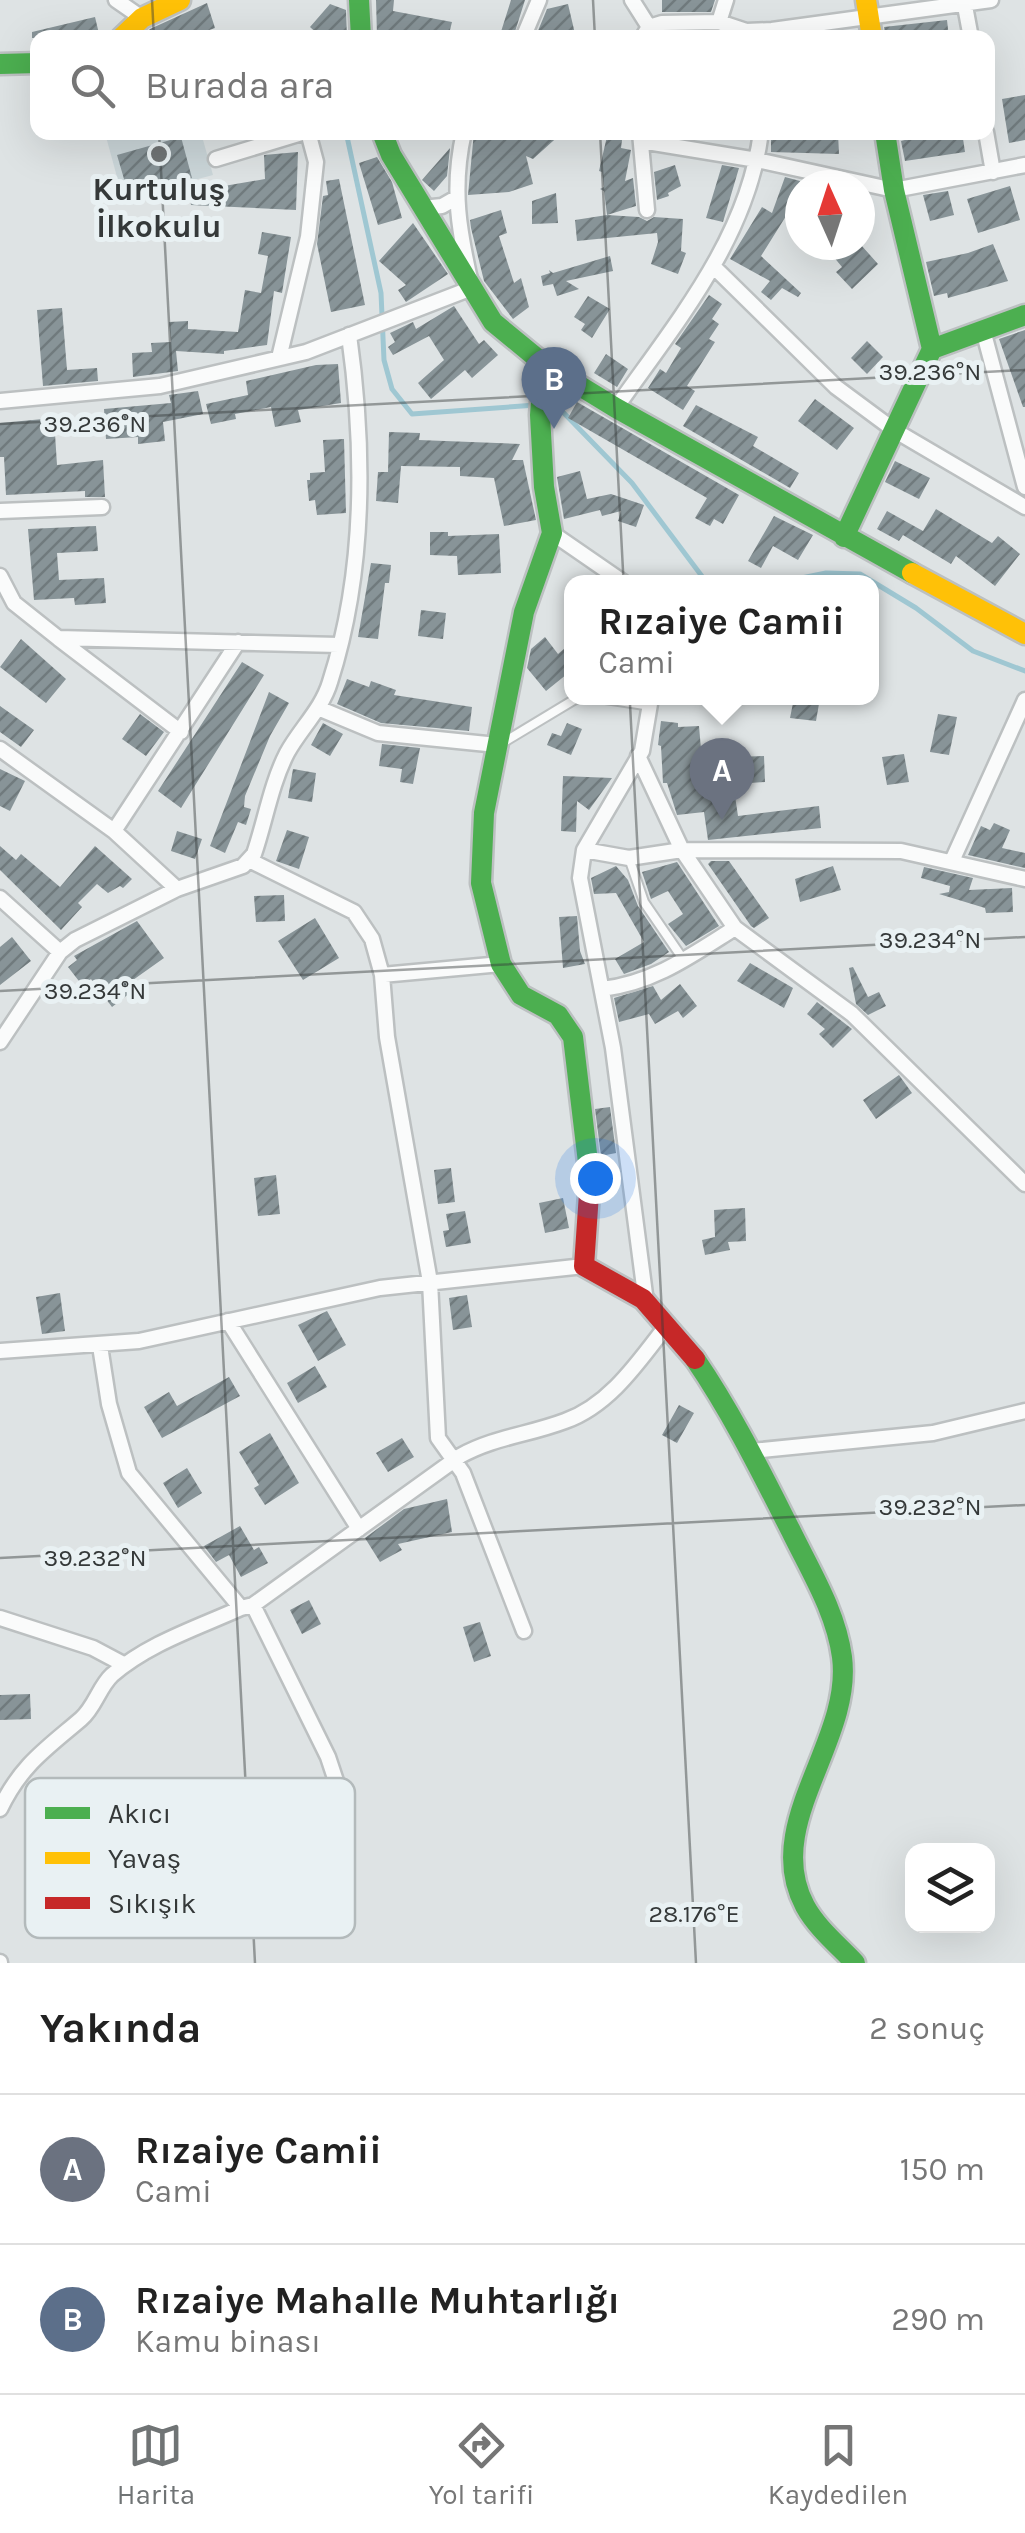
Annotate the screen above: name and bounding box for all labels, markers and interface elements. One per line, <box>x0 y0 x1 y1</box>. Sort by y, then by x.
search box <box>30 30 995 140</box>
icon: search <box>65 58 120 113</box>
text: Burada ara <box>145 63 334 108</box>
marker: Kurtuluş İlkokulu <box>148 143 170 165</box>
north arrow <box>785 170 875 260</box>
place label: Kurtuluş İlkokulu <box>93 171 225 245</box>
pin: B <box>522 346 586 429</box>
text: 39.236°N <box>879 357 981 386</box>
text: 39.236°N <box>44 409 146 438</box>
popup <box>564 575 879 705</box>
text: Rızaiye Camii <box>598 599 845 644</box>
text: Cami <box>598 644 675 681</box>
pin: A <box>690 738 754 820</box>
text: 39.234°N <box>879 925 981 954</box>
text: 39.234°N <box>44 976 146 1005</box>
your location <box>570 1153 621 1204</box>
text: 39.232°N <box>878 1492 982 1521</box>
text: 39.232°N <box>43 1543 147 1572</box>
legend <box>25 1778 355 1938</box>
text: Akıcı <box>108 1797 171 1830</box>
text: Yavaş <box>108 1842 181 1875</box>
map controls <box>905 1843 995 1933</box>
button: layers <box>905 1843 995 1933</box>
text: Sıkışık <box>108 1887 196 1920</box>
text: 28.176°E <box>648 1899 740 1928</box>
text: Yakında <box>40 2003 201 2053</box>
text: 2 sonuç <box>869 2010 985 2047</box>
text: Rızaiye Camii <box>135 2128 382 2173</box>
text: A <box>62 2151 83 2188</box>
text: 150 m <box>900 2151 985 2188</box>
text: Cami <box>135 2173 212 2210</box>
text: Rızaiye Mahalle Muhtarlığı <box>135 2278 620 2323</box>
text: B <box>62 2301 83 2338</box>
text: 290 m <box>891 2301 985 2338</box>
text: Kamu binası <box>135 2323 321 2360</box>
tab: Harita <box>117 2418 195 2511</box>
tab: Yol tarifi <box>429 2418 534 2511</box>
tab: Kaydedilen <box>768 2418 908 2511</box>

